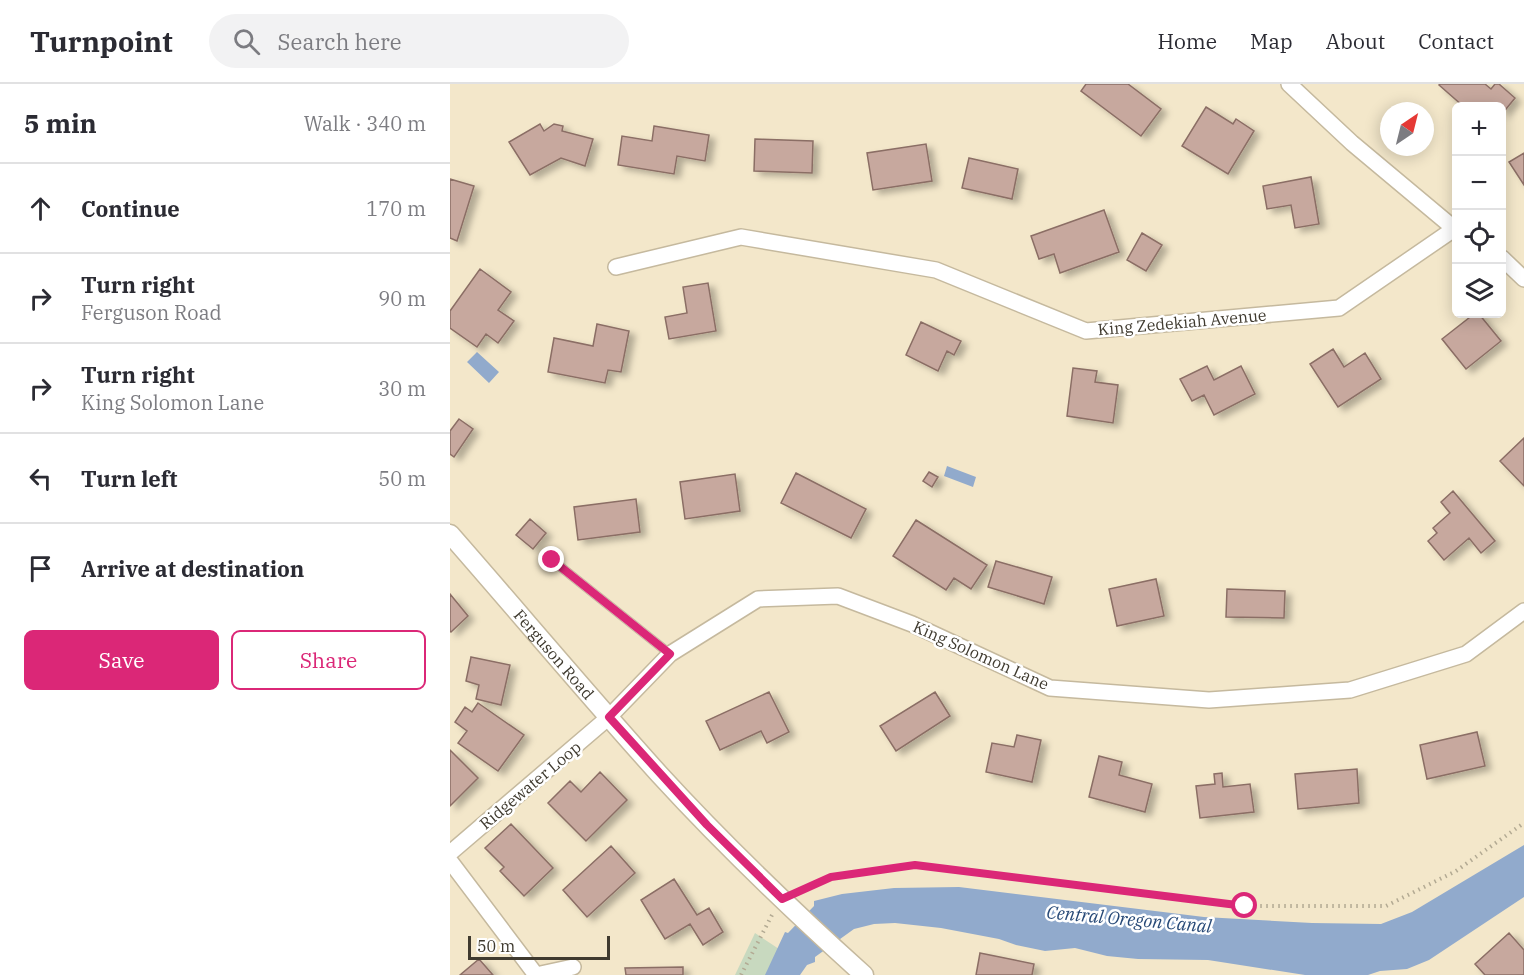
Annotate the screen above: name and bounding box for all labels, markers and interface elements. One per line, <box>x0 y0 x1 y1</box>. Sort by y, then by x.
search box <box>209 14 629 68</box>
text: Turnpoint <box>30 23 173 60</box>
icon: search <box>230 25 263 58</box>
text: Search here <box>278 27 402 56</box>
text: Home <box>1157 27 1217 55</box>
text: Map <box>1250 27 1293 55</box>
text: About <box>1326 27 1385 55</box>
text: Contact <box>1418 27 1494 55</box>
north arrow <box>1380 102 1434 156</box>
map controls <box>1452 102 1506 318</box>
button: + <box>1452 102 1506 156</box>
text: 5 min <box>24 106 97 140</box>
text: Walk · 340 m <box>304 110 426 137</box>
button: − <box>1452 156 1506 210</box>
icon: ahead <box>24 192 57 225</box>
text: Continue <box>81 194 180 223</box>
text: 170 m <box>366 195 426 222</box>
button: locate <box>1452 210 1506 264</box>
button: layers <box>1452 264 1506 318</box>
text: Turn right <box>81 270 195 299</box>
icon: right <box>24 282 57 315</box>
text: 90 m <box>378 285 426 312</box>
text: Ferguson Road <box>81 299 222 326</box>
street label: King Zedekiah Avenue <box>1097 305 1267 339</box>
text: Turn right <box>81 360 195 389</box>
icon: right <box>24 372 57 405</box>
text: 30 m <box>378 375 426 402</box>
text: King Solomon Lane <box>81 389 264 416</box>
icon: left <box>24 462 57 495</box>
text: Turn left <box>81 464 177 493</box>
text: 50 m <box>378 465 426 492</box>
route end <box>538 546 564 572</box>
icon: arrive <box>24 552 57 585</box>
text: Arrive at destination <box>81 554 304 583</box>
street label: Ferguson Road <box>510 605 599 704</box>
street label: King Solomon Lane <box>910 616 1052 694</box>
button: Save <box>24 630 219 690</box>
button: Share <box>231 630 426 690</box>
street label: Ridgewater Loop <box>475 737 585 833</box>
route start <box>1231 892 1257 918</box>
water label: Central Oregon Canal <box>1045 900 1213 938</box>
scale bar <box>468 933 610 960</box>
text: 50 m <box>477 936 515 956</box>

